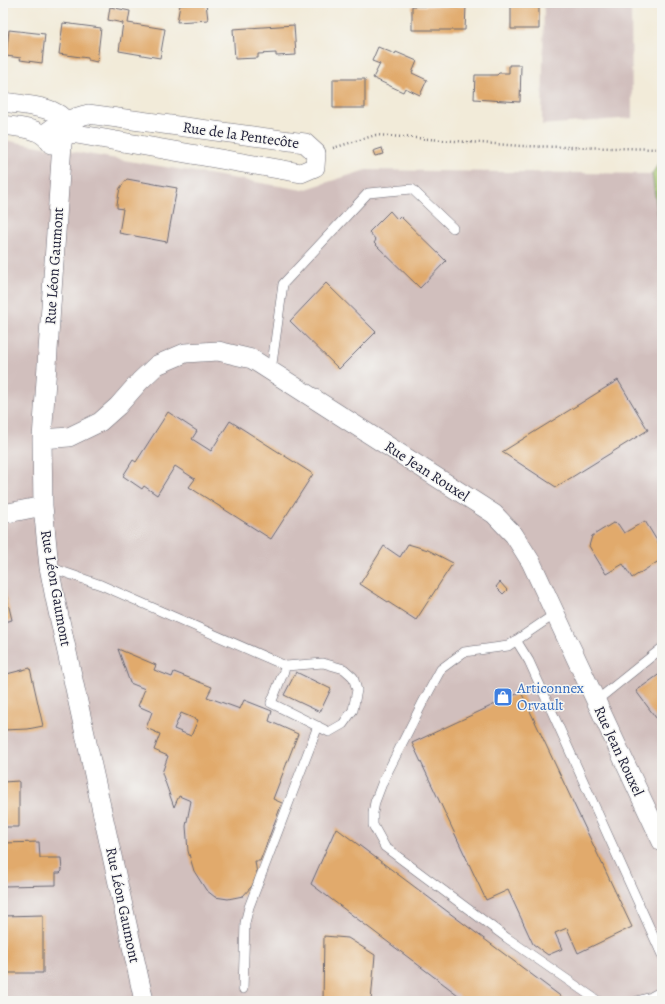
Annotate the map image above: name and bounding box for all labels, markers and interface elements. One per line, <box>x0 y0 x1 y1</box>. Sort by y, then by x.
street label: Rue de la Pentecôte <box>181 117 301 153</box>
street label: Rue Léon Gaumont <box>40 207 68 325</box>
street label: Rue Jean Rouxel <box>381 436 474 506</box>
street label: Rue Léon Gaumont <box>36 528 76 648</box>
place label: Articonnex Orvault <box>516 678 584 715</box>
shop icon: Articonnex Orvault <box>492 686 514 708</box>
street label: Rue Jean Rouxel <box>589 703 649 800</box>
street label: Rue Léon Gaumont <box>101 845 145 965</box>

